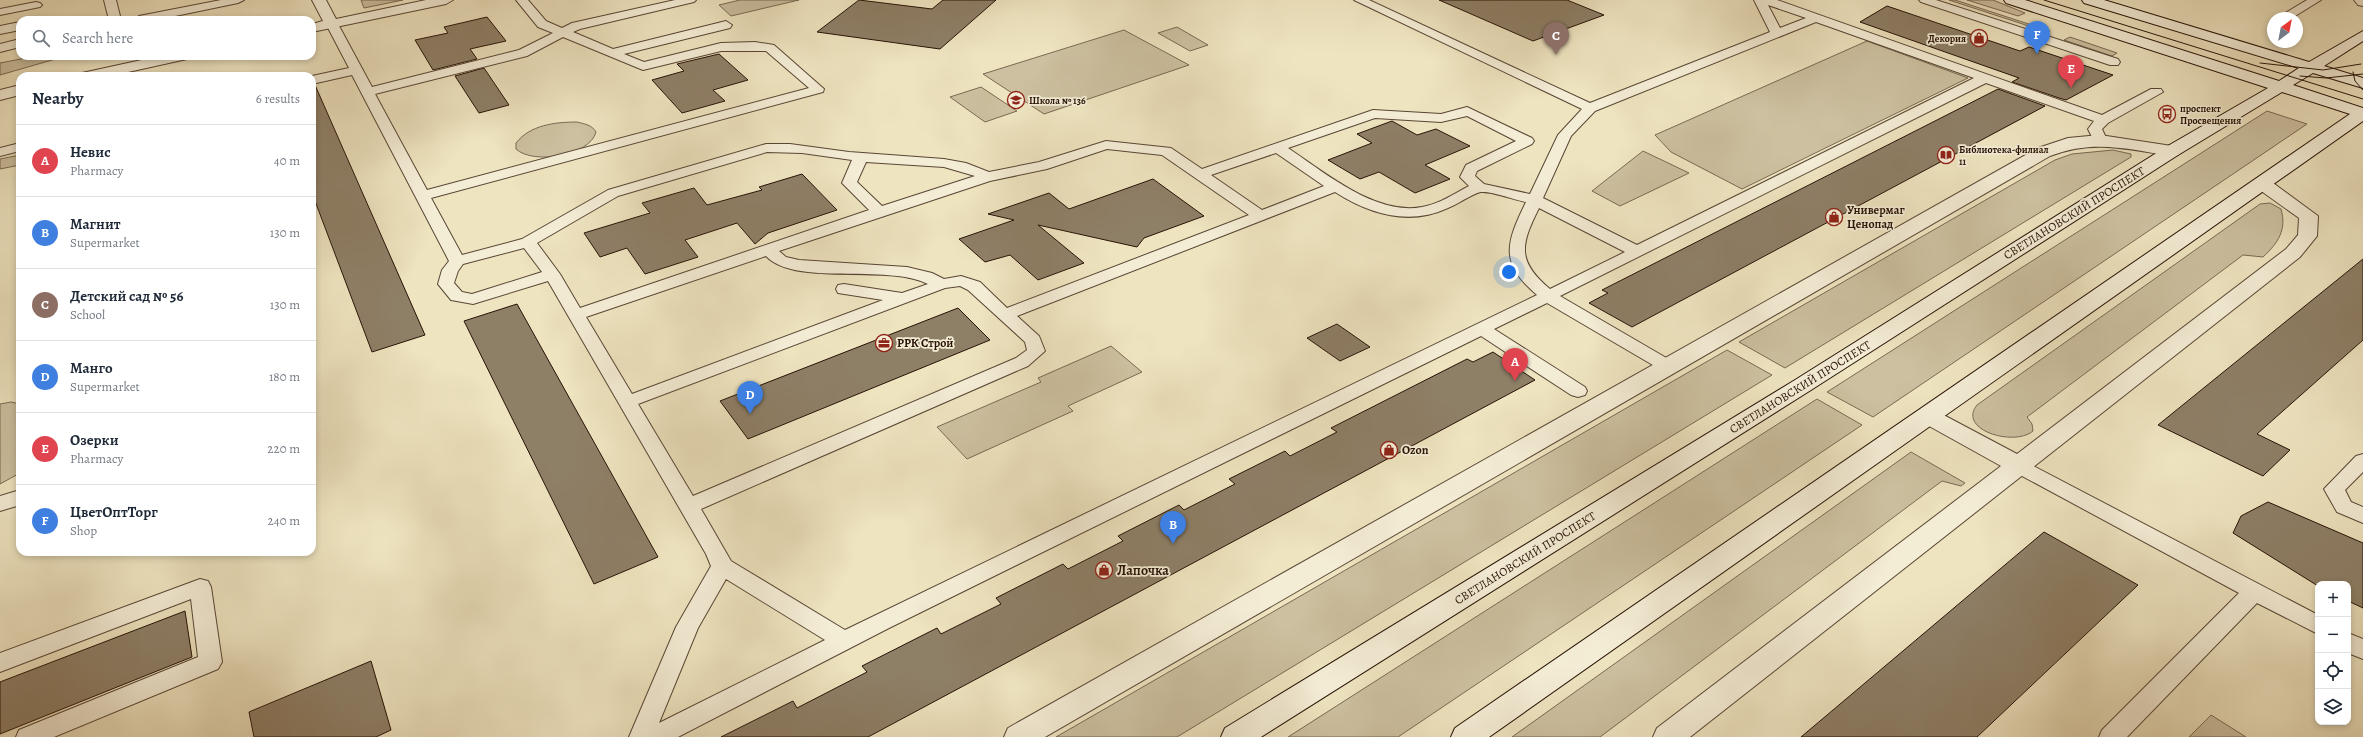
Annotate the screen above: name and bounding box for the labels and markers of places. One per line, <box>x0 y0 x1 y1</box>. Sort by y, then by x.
pin: F <box>2024 21 2050 54</box>
pin: C <box>1543 22 1569 55</box>
shop icon: Декория <box>1969 28 1989 48</box>
place label: Декория <box>1928 32 1966 45</box>
pin: E <box>2058 55 2084 88</box>
school or university icon: Школа № 136 <box>1006 90 1026 110</box>
place label: Школа № 136 <box>1029 94 1086 107</box>
place label: проспект Просвещения <box>2180 102 2241 127</box>
bus stop icon: проспект Просвещения <box>2157 104 2177 124</box>
place label: Библиотека-филиал 11 <box>1959 143 2049 168</box>
library icon: Библиотека-филиал 11 <box>1936 145 1956 165</box>
place label: Универмаг Ценопад <box>1847 202 1905 232</box>
shop icon: Универмаг Ценопад <box>1824 207 1844 227</box>
office icon: РРК Строй <box>874 333 894 353</box>
place label: РРК Строй <box>897 335 953 351</box>
pin: A <box>1502 348 1528 381</box>
pin: D <box>737 381 763 414</box>
shop icon: Ozon <box>1379 440 1399 460</box>
place label: Ozon <box>1402 442 1429 458</box>
pin: B <box>1160 511 1186 544</box>
shop icon: Лапочка <box>1094 560 1114 580</box>
place label: Лапочка <box>1117 561 1169 580</box>

